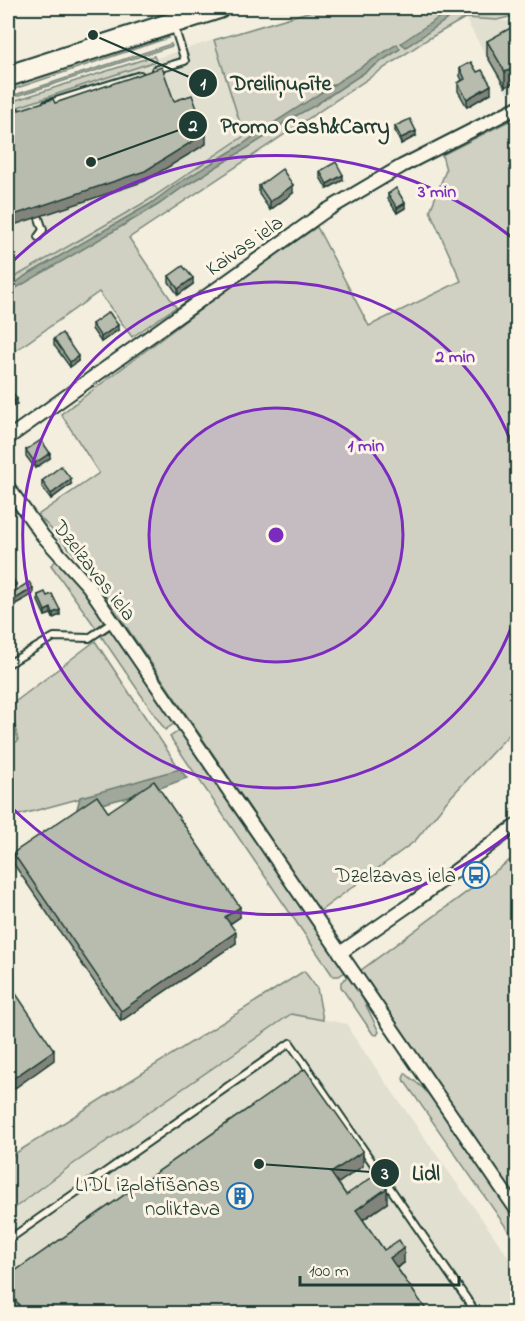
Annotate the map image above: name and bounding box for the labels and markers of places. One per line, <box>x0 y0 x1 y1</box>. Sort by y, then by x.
callout: Dreiliņupīte <box>188 63 343 103</box>
callout: Promo Cash&Carry <box>178 105 402 145</box>
centre of rings <box>266 525 286 545</box>
bus stop icon: Dzelzavas iela <box>461 860 491 890</box>
place label: Dzelzavas iela <box>334 862 456 892</box>
callout: Lidl <box>370 1153 453 1193</box>
place label: LIDL izplatīšanas noliktava <box>75 1171 220 1225</box>
building icon: LIDL izplatīšanas noliktava <box>225 1181 255 1211</box>

